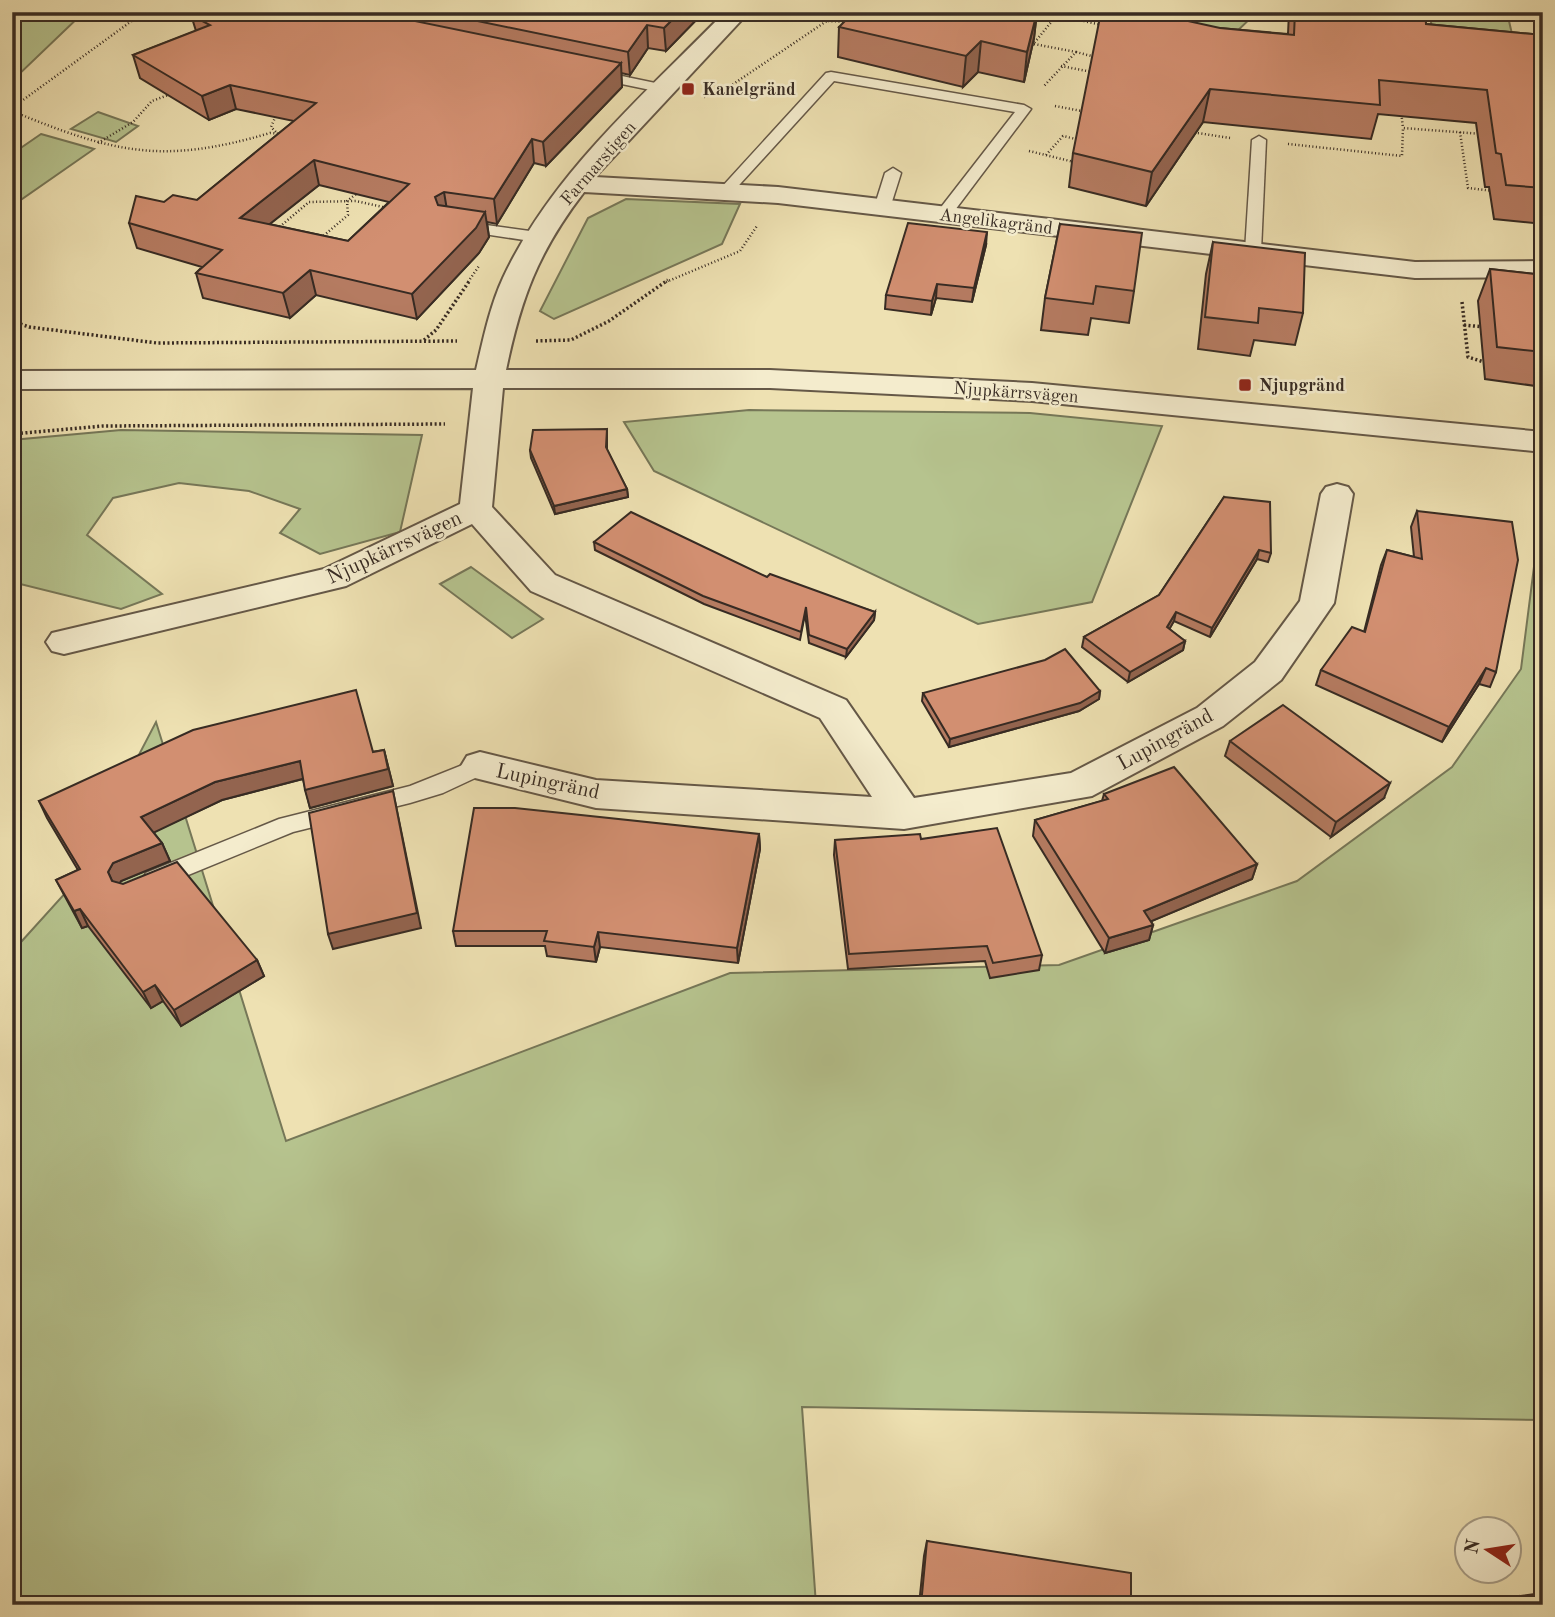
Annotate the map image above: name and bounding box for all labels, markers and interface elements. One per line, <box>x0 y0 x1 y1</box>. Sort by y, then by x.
marker: Kanelgränd <box>680 81 696 97</box>
place label: Kanelgränd <box>702 81 796 99</box>
street label: Farmarstigen <box>558 118 640 209</box>
street label: Angelikagränd <box>938 206 1054 238</box>
marker: Njupgränd <box>1237 377 1253 393</box>
place label: Njupgränd <box>1259 377 1345 395</box>
street label: Njupkärrsvägen <box>953 380 1079 406</box>
street label: Njupkärrsvägen <box>324 508 465 589</box>
street label: Lupingränd <box>1114 705 1217 775</box>
street label: Lupingränd <box>494 761 602 804</box>
north arrow <box>1454 1516 1524 1586</box>
text: N <box>1463 1537 1485 1556</box>

